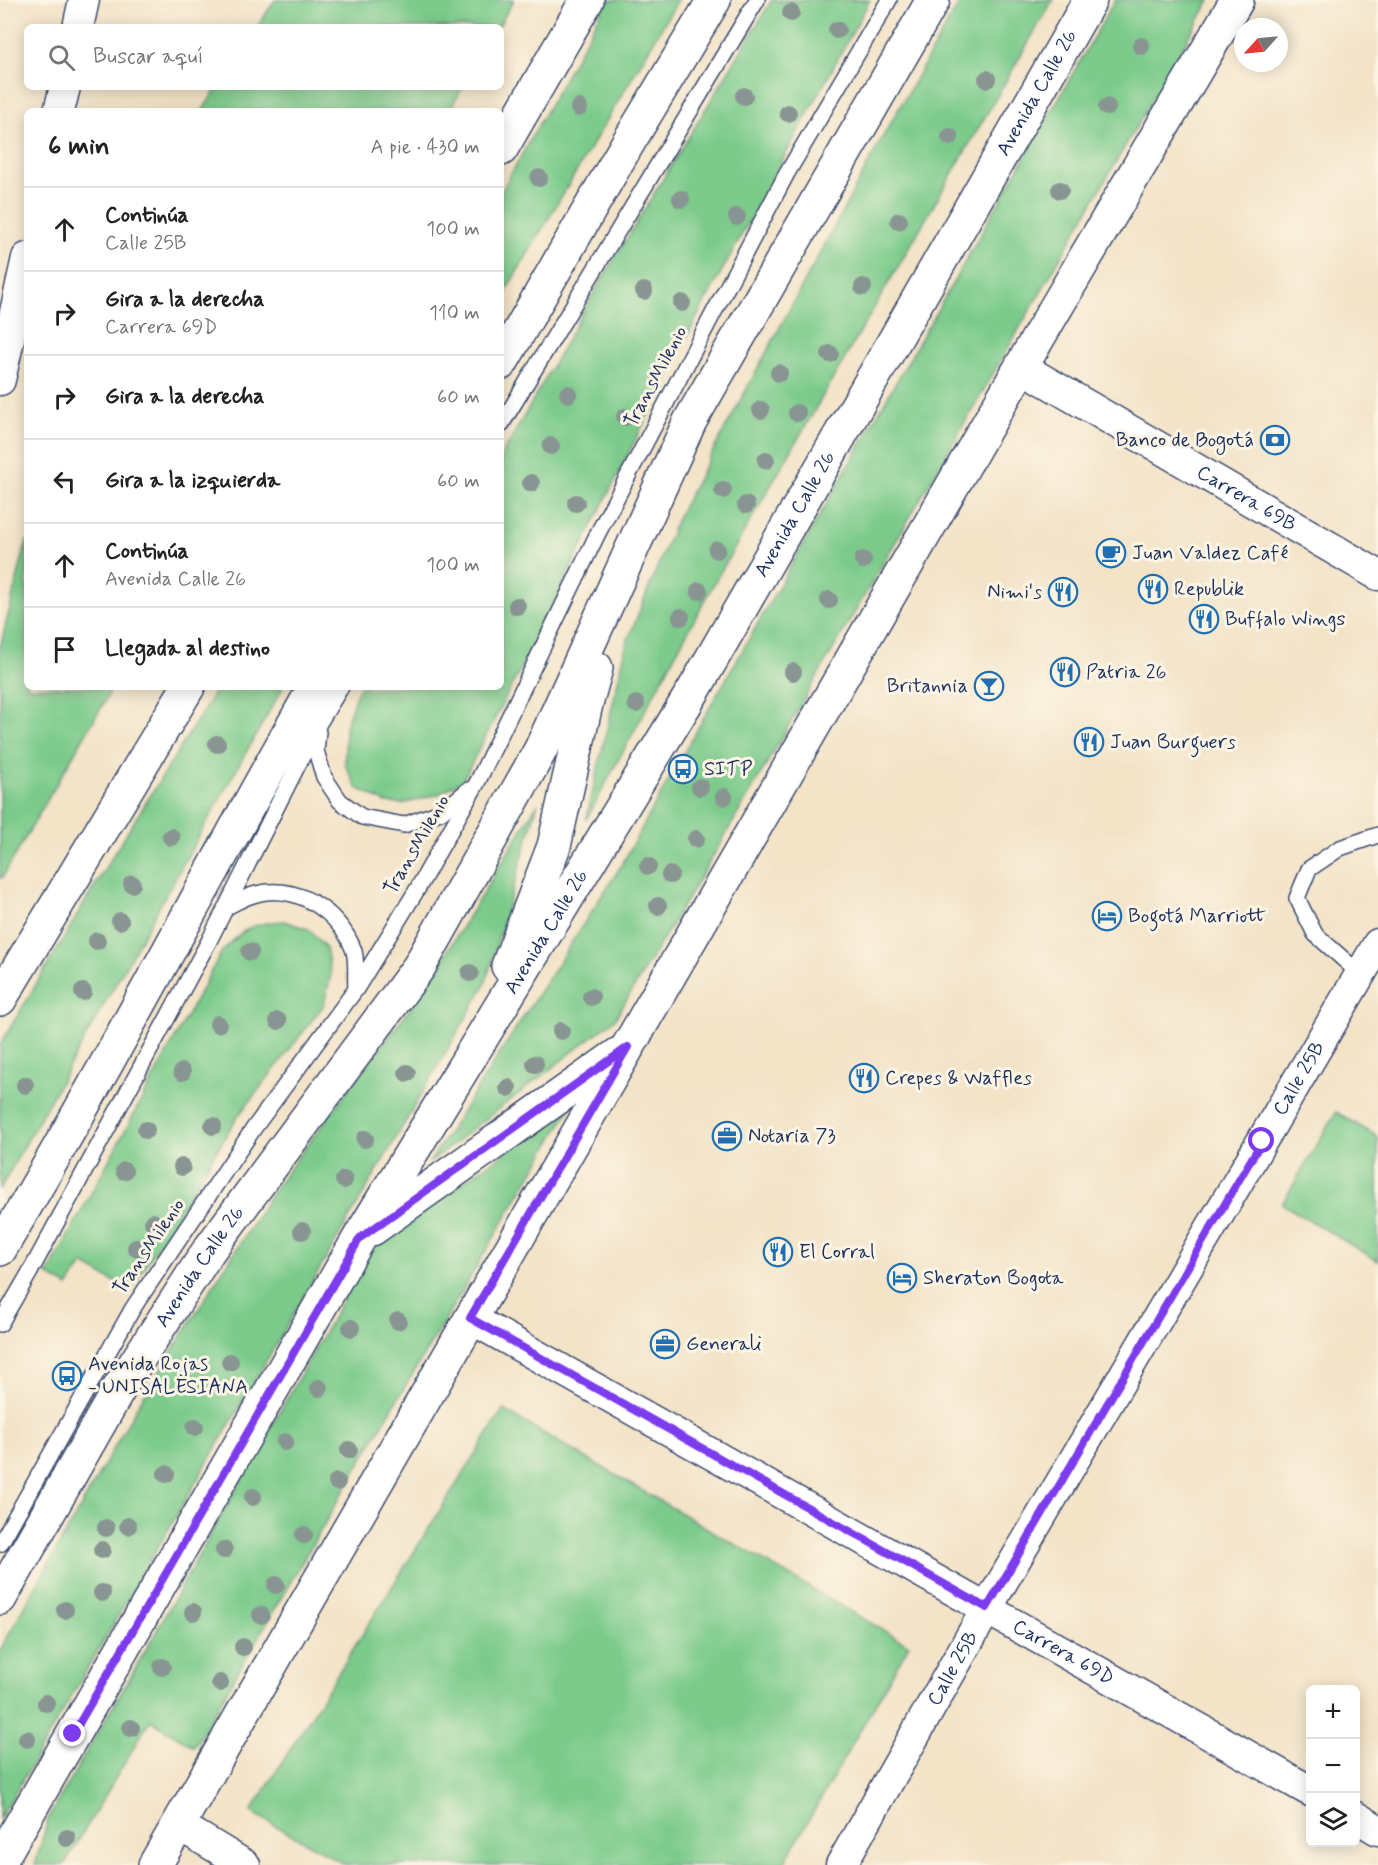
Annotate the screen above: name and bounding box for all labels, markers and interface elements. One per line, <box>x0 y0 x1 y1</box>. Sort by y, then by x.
north arrow <box>1234 18 1288 72</box>
search box <box>24 24 504 90</box>
street label: Avenida Calle 26 <box>990 25 1084 161</box>
icon: search <box>45 41 78 74</box>
text: Buscar aquí <box>93 43 204 71</box>
text: 6 min <box>48 130 110 164</box>
text: A pie · 430 m <box>371 134 480 161</box>
text: Continúa <box>105 202 189 230</box>
icon: ahead <box>48 213 81 246</box>
text: 100 m <box>426 216 480 243</box>
text: Calle 25B <box>105 230 187 257</box>
text: Gira a la derecha <box>105 286 265 314</box>
icon: right <box>48 297 81 330</box>
text: 110 m <box>429 300 480 327</box>
text: Carrera 69D <box>105 314 217 341</box>
street label: TransMilenio <box>618 321 694 433</box>
icon: right <box>48 381 81 414</box>
text: Gira a la derecha <box>105 383 265 411</box>
text: 60 m <box>437 384 480 411</box>
bank icon: Banco de Bogotá <box>1259 424 1291 456</box>
place label: Banco de Bogotá <box>1116 427 1254 455</box>
street label: Avenida Calle 26 <box>748 446 842 582</box>
street label: Carrera 69B <box>1192 459 1301 538</box>
icon: left <box>48 465 81 498</box>
text: Gira a la izquierda <box>105 467 280 495</box>
text: 60 m <box>437 468 480 495</box>
cafe icon: Juan Valdez Café <box>1095 537 1127 569</box>
text: Continúa <box>105 538 189 566</box>
place label: Juan Valdez Café <box>1132 540 1288 567</box>
icon: ahead <box>48 549 81 582</box>
text: 100 m <box>426 552 480 579</box>
text: Avenida Calle 26 <box>105 566 246 593</box>
restaurant icon: Republik <box>1137 573 1169 605</box>
restaurant icon: Nimi's <box>1047 576 1079 608</box>
place label: Republik <box>1174 576 1244 603</box>
place label: Nimi's <box>987 579 1042 606</box>
restaurant icon: Buffalo Wings <box>1188 603 1220 635</box>
place label: Buffalo Wings <box>1225 606 1346 633</box>
icon: arrive <box>48 633 81 666</box>
text: Llegada al destino <box>105 635 270 663</box>
restaurant icon: Patria 26 <box>1049 656 1081 688</box>
place label: Patria 26 <box>1086 659 1167 686</box>
bar icon: Britannia <box>973 670 1005 702</box>
place label: Britannia <box>887 673 968 700</box>
restaurant icon: Juan Burguers <box>1073 726 1105 758</box>
place label: Juan Burguers <box>1110 729 1236 758</box>
bus stop icon: SITP <box>667 753 699 785</box>
place label: SITP <box>704 756 752 783</box>
street label: TransMilenio <box>377 790 457 900</box>
street label: Avenida Calle 26 <box>498 864 595 999</box>
hotel icon: Bogotá Marriott <box>1091 900 1123 932</box>
place label: Bogotá Marriott <box>1128 903 1267 932</box>
street label: Calle 25B <box>1266 1037 1331 1121</box>
restaurant icon: Crepes & Waffles <box>848 1062 880 1094</box>
place label: Crepes & Waffles <box>885 1065 1032 1092</box>
office icon: Notaria 73 <box>711 1120 743 1152</box>
place label: Notaria 73 <box>748 1123 836 1150</box>
route start <box>1248 1127 1274 1153</box>
street label: TransMilenio <box>107 1193 191 1301</box>
street label: Avenida Calle 26 <box>149 1201 251 1333</box>
restaurant icon: El Corral <box>762 1236 794 1268</box>
place label: El Corral <box>799 1239 875 1266</box>
hotel icon: Sheraton Bogota <box>886 1262 918 1294</box>
place label: Sheraton Bogota <box>923 1265 1064 1292</box>
office icon: Generali <box>649 1328 681 1360</box>
place label: Generali <box>686 1331 762 1358</box>
place label: Avenida Rojas - UNISALESIANA <box>88 1351 248 1401</box>
bus stop icon: Avenida Rojas - UNISALESIANA <box>51 1360 83 1392</box>
street label: Carrera 69D <box>1008 1613 1119 1691</box>
street label: Calle 25B <box>921 1626 985 1711</box>
map controls <box>1306 1685 1360 1847</box>
button: + <box>1306 1685 1360 1739</box>
route end <box>59 1720 85 1746</box>
button: − <box>1306 1739 1360 1793</box>
button: layers <box>1306 1793 1360 1847</box>

